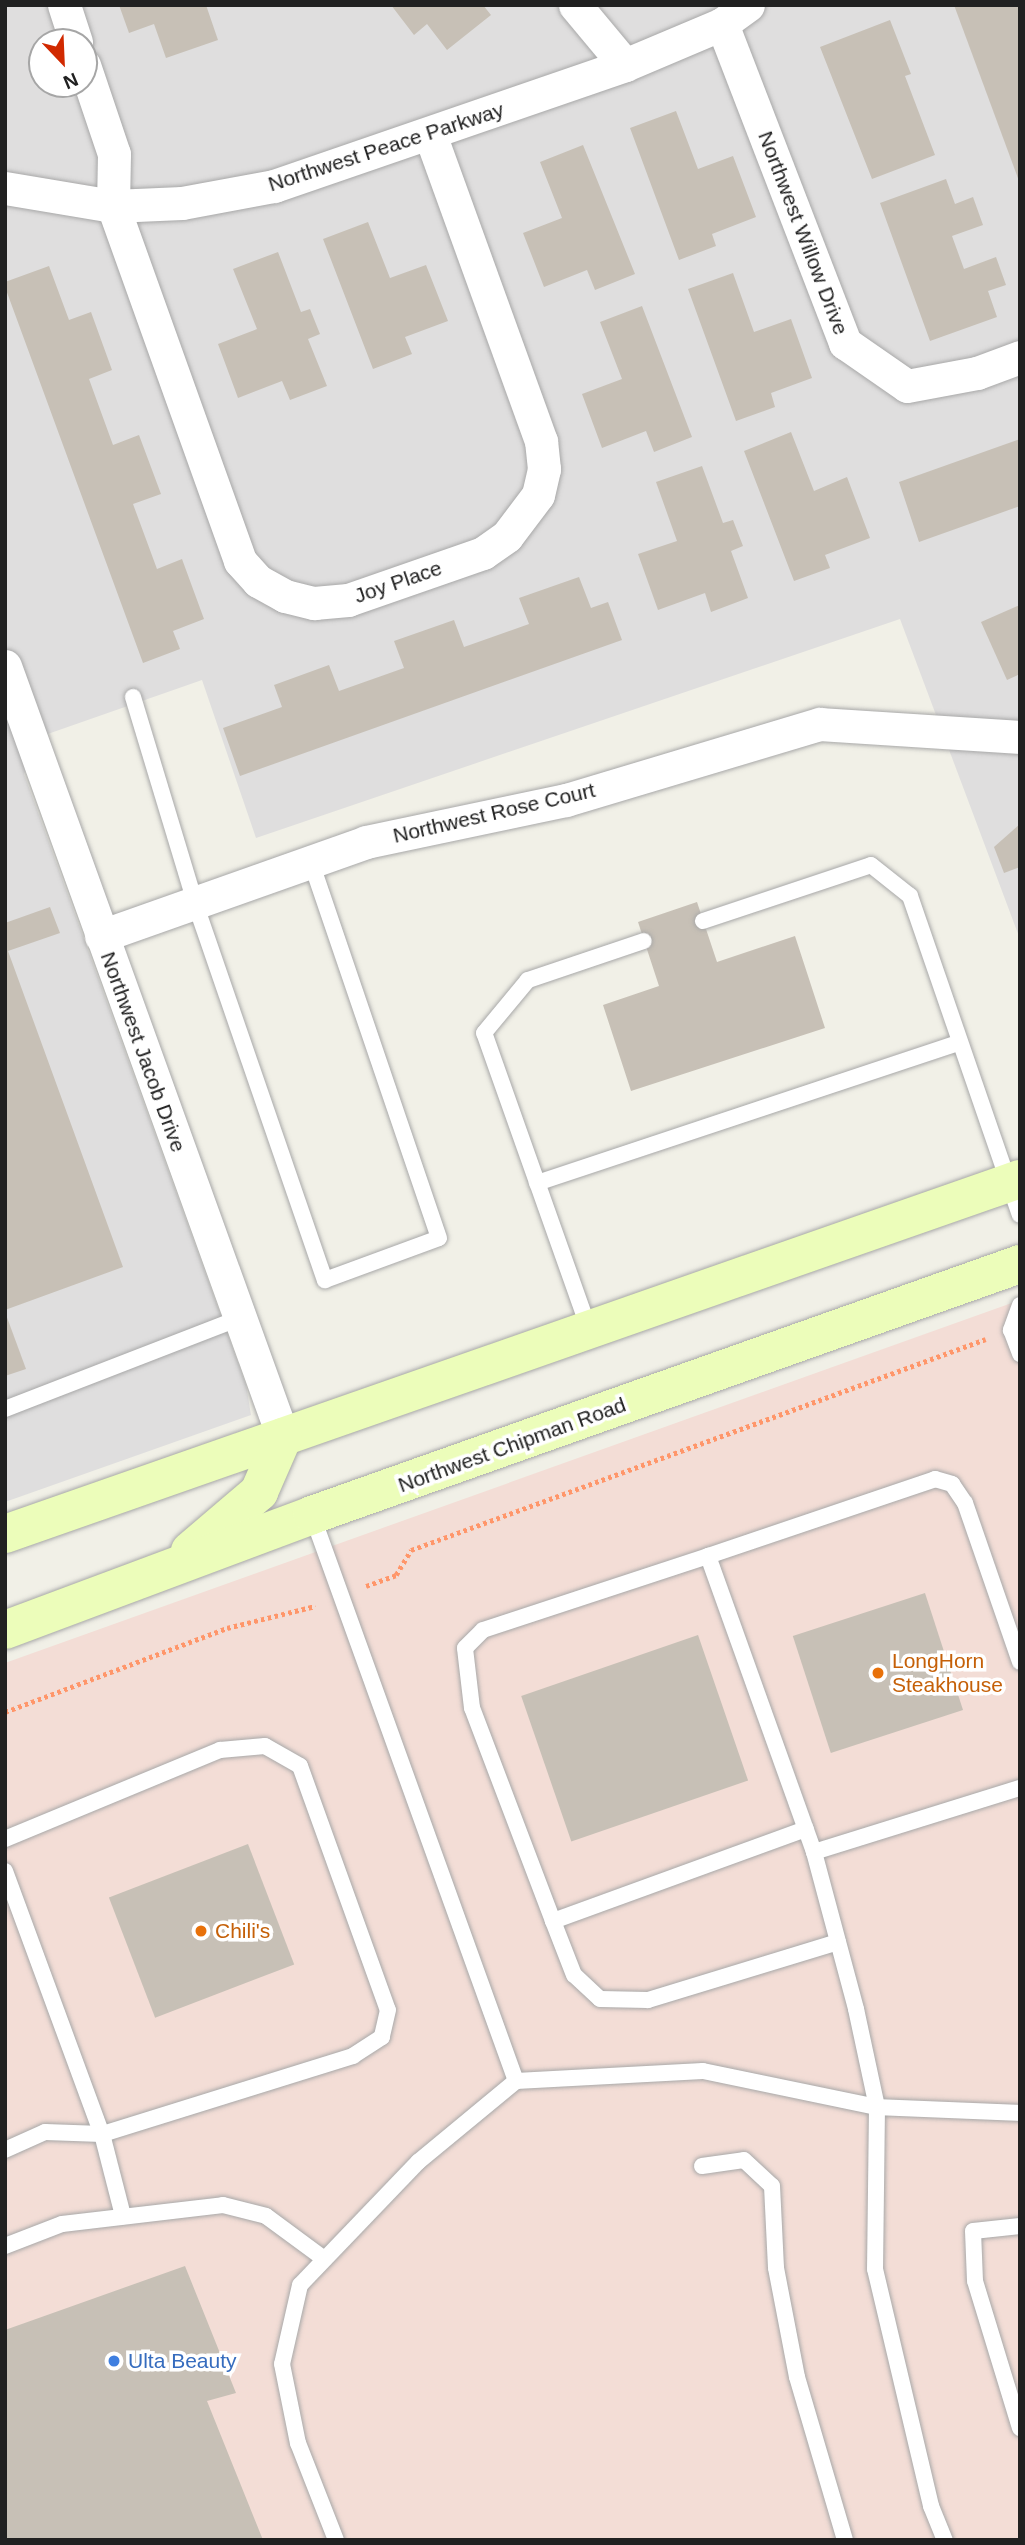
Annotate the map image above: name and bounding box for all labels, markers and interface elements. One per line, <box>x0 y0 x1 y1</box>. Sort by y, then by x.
north arrow <box>28 28 98 98</box>
text: N <box>60 69 81 93</box>
street label: Northwest Peace Parkway <box>265 97 507 197</box>
street label: Northwest Willow Drive <box>753 128 853 338</box>
street label: Joy Place <box>351 555 445 609</box>
street label: Northwest Rose Court <box>391 777 597 849</box>
street label: Northwest Jacob Drive <box>95 948 191 1156</box>
street label: Northwest Chipman Road <box>395 1392 629 1498</box>
place label: LongHorn Steakhouse <box>892 1648 1003 1698</box>
marker: LongHorn Steakhouse <box>870 1665 886 1681</box>
place label: Chili's <box>215 1918 270 1944</box>
marker: Chili's <box>193 1923 209 1939</box>
place label: Ulta Beauty <box>128 2348 237 2374</box>
marker: Ulta Beauty <box>106 2353 122 2369</box>

